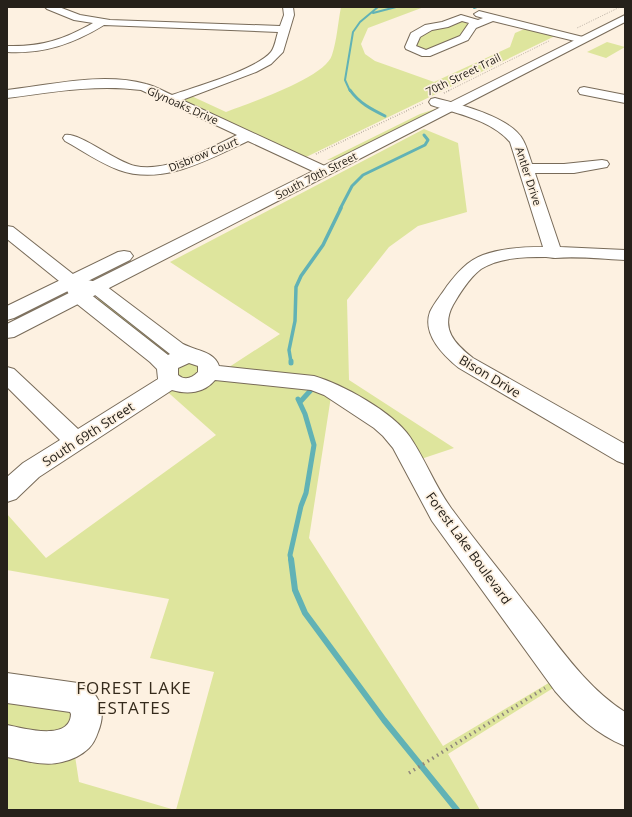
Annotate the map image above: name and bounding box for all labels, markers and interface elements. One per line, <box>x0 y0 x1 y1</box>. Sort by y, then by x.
street label: 70th Street Trail <box>423 49 503 99</box>
street label: Glynoaks Drive <box>145 83 221 127</box>
street label: Disbrow Court <box>166 133 240 175</box>
street label: Antler Drive <box>512 145 546 207</box>
street label: South 70th Street <box>273 148 359 202</box>
street label: Bison Drive <box>456 351 524 401</box>
street label: South 69th Street <box>39 397 138 470</box>
street label: Forest Lake Boulevard <box>422 488 516 608</box>
district label: FOREST LAKE ESTATES <box>76 676 192 719</box>

